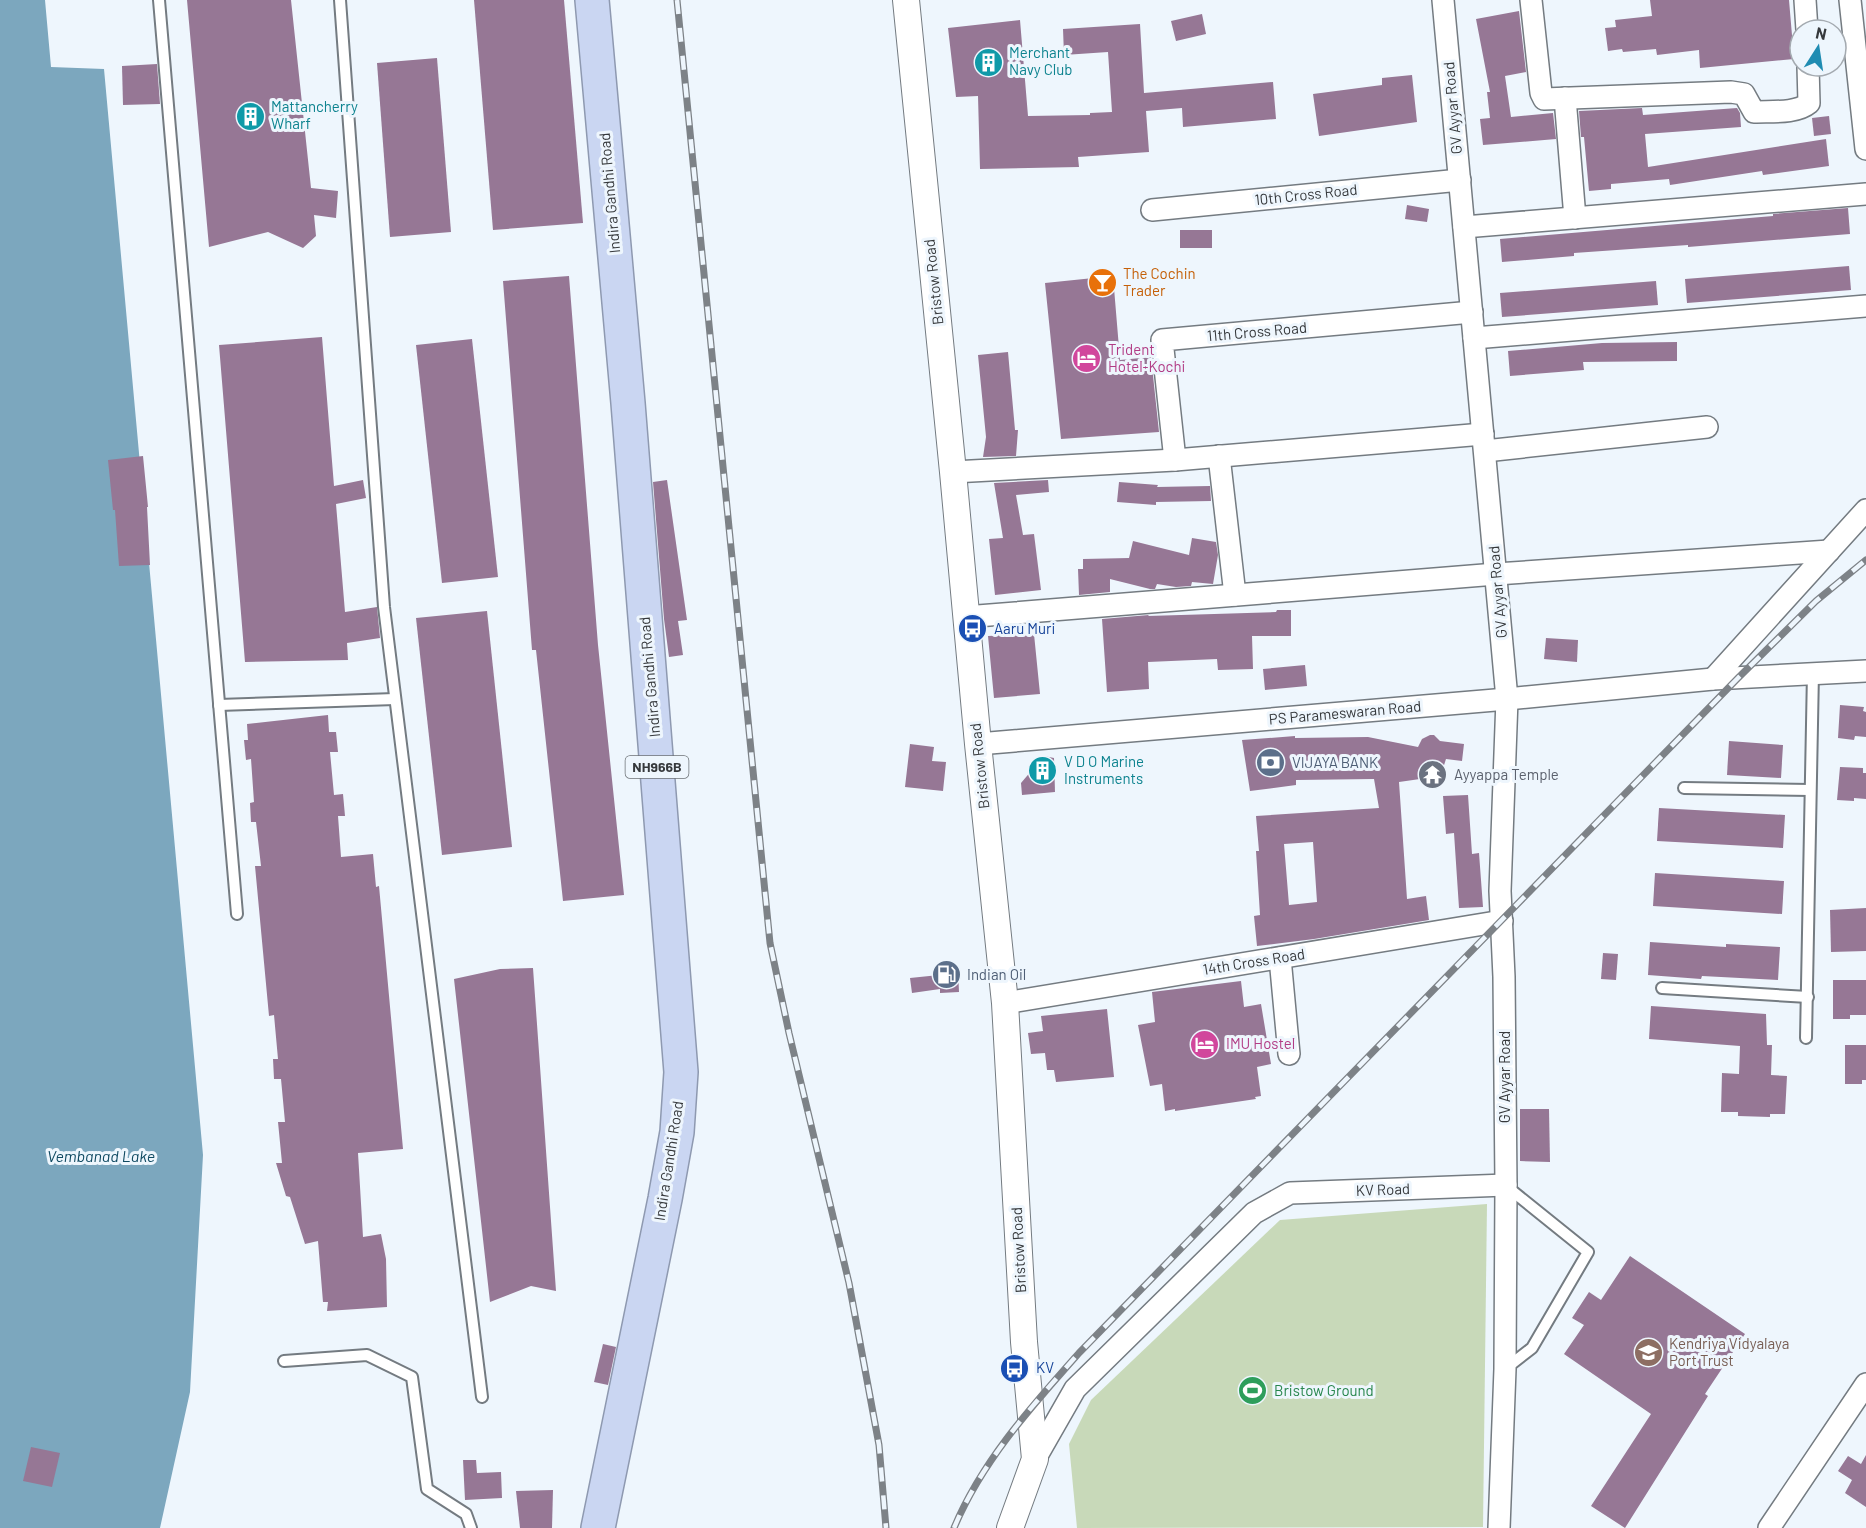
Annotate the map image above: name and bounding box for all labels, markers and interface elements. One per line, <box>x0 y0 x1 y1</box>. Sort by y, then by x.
north arrow <box>1788 18 1848 78</box>
text: N <box>1814 22 1828 43</box>
place label: Merchant Navy Club <box>1009 43 1073 78</box>
building icon: Merchant Navy Club <box>972 46 1004 78</box>
street label: GV Ayyar Road <box>1439 61 1465 155</box>
place label: Mattancherry Wharf <box>271 97 358 132</box>
building icon: Mattancherry Wharf <box>234 100 266 132</box>
street label: Indira Gandhi Road <box>595 132 623 254</box>
street label: 10th Cross Road <box>1254 180 1358 208</box>
street label: Bristow Road <box>920 238 946 326</box>
place label: The Cochin Trader <box>1123 264 1196 299</box>
bar icon: The Cochin Trader <box>1086 267 1118 299</box>
street label: 11th Cross Road <box>1206 318 1308 344</box>
place label: Trident Hotel-Kochi <box>1108 340 1185 375</box>
hotel icon: Trident Hotel-Kochi <box>1071 343 1103 375</box>
street label: GV Ayyar Road <box>1484 545 1510 639</box>
bus stop icon: Aaru Muri <box>957 613 989 645</box>
street label: Indira Gandhi Road <box>635 616 663 738</box>
place label: Aaru Muri <box>994 619 1055 637</box>
street label: PS Parameswaran Road <box>1268 696 1422 728</box>
street label: Bristow Road <box>966 722 992 810</box>
bank icon: VIJAYA BANK <box>1255 747 1287 779</box>
place label: V D O Marine Instruments <box>1064 752 1144 787</box>
place label: VIJAYA BANK <box>1292 753 1378 771</box>
building icon: V D O Marine Instruments <box>1027 755 1059 787</box>
road number: NH966B <box>626 756 688 778</box>
temple icon: Ayyappa Temple <box>1417 759 1449 791</box>
place label: Ayyappa Temple <box>1454 765 1559 783</box>
street label: 14th Cross Road <box>1202 944 1306 978</box>
fuel station icon: Indian Oil <box>930 959 962 991</box>
place label: Indian Oil <box>967 965 1026 983</box>
hotel icon: IMU Hostel <box>1189 1028 1221 1060</box>
street label: GV Ayyar Road <box>1495 1031 1513 1123</box>
place label: IMU Hostel <box>1226 1034 1295 1052</box>
street label: Indira Gandhi Road <box>650 1100 686 1222</box>
water label: Vembanad Lake <box>47 1146 155 1165</box>
street label: KV Road <box>1356 1179 1410 1199</box>
street label: Bristow Road <box>1007 1207 1029 1293</box>
place label: Kendriya Vidyalaya Port Trust <box>1669 1334 1790 1369</box>
school or university icon: Kendriya Vidyalaya Port Trust <box>1632 1337 1664 1369</box>
bus stop icon: KV <box>999 1352 1031 1384</box>
place label: KV <box>1036 1358 1054 1376</box>
sports icon: Bristow Ground <box>1237 1375 1269 1407</box>
place label: Bristow Ground <box>1274 1381 1374 1399</box>

